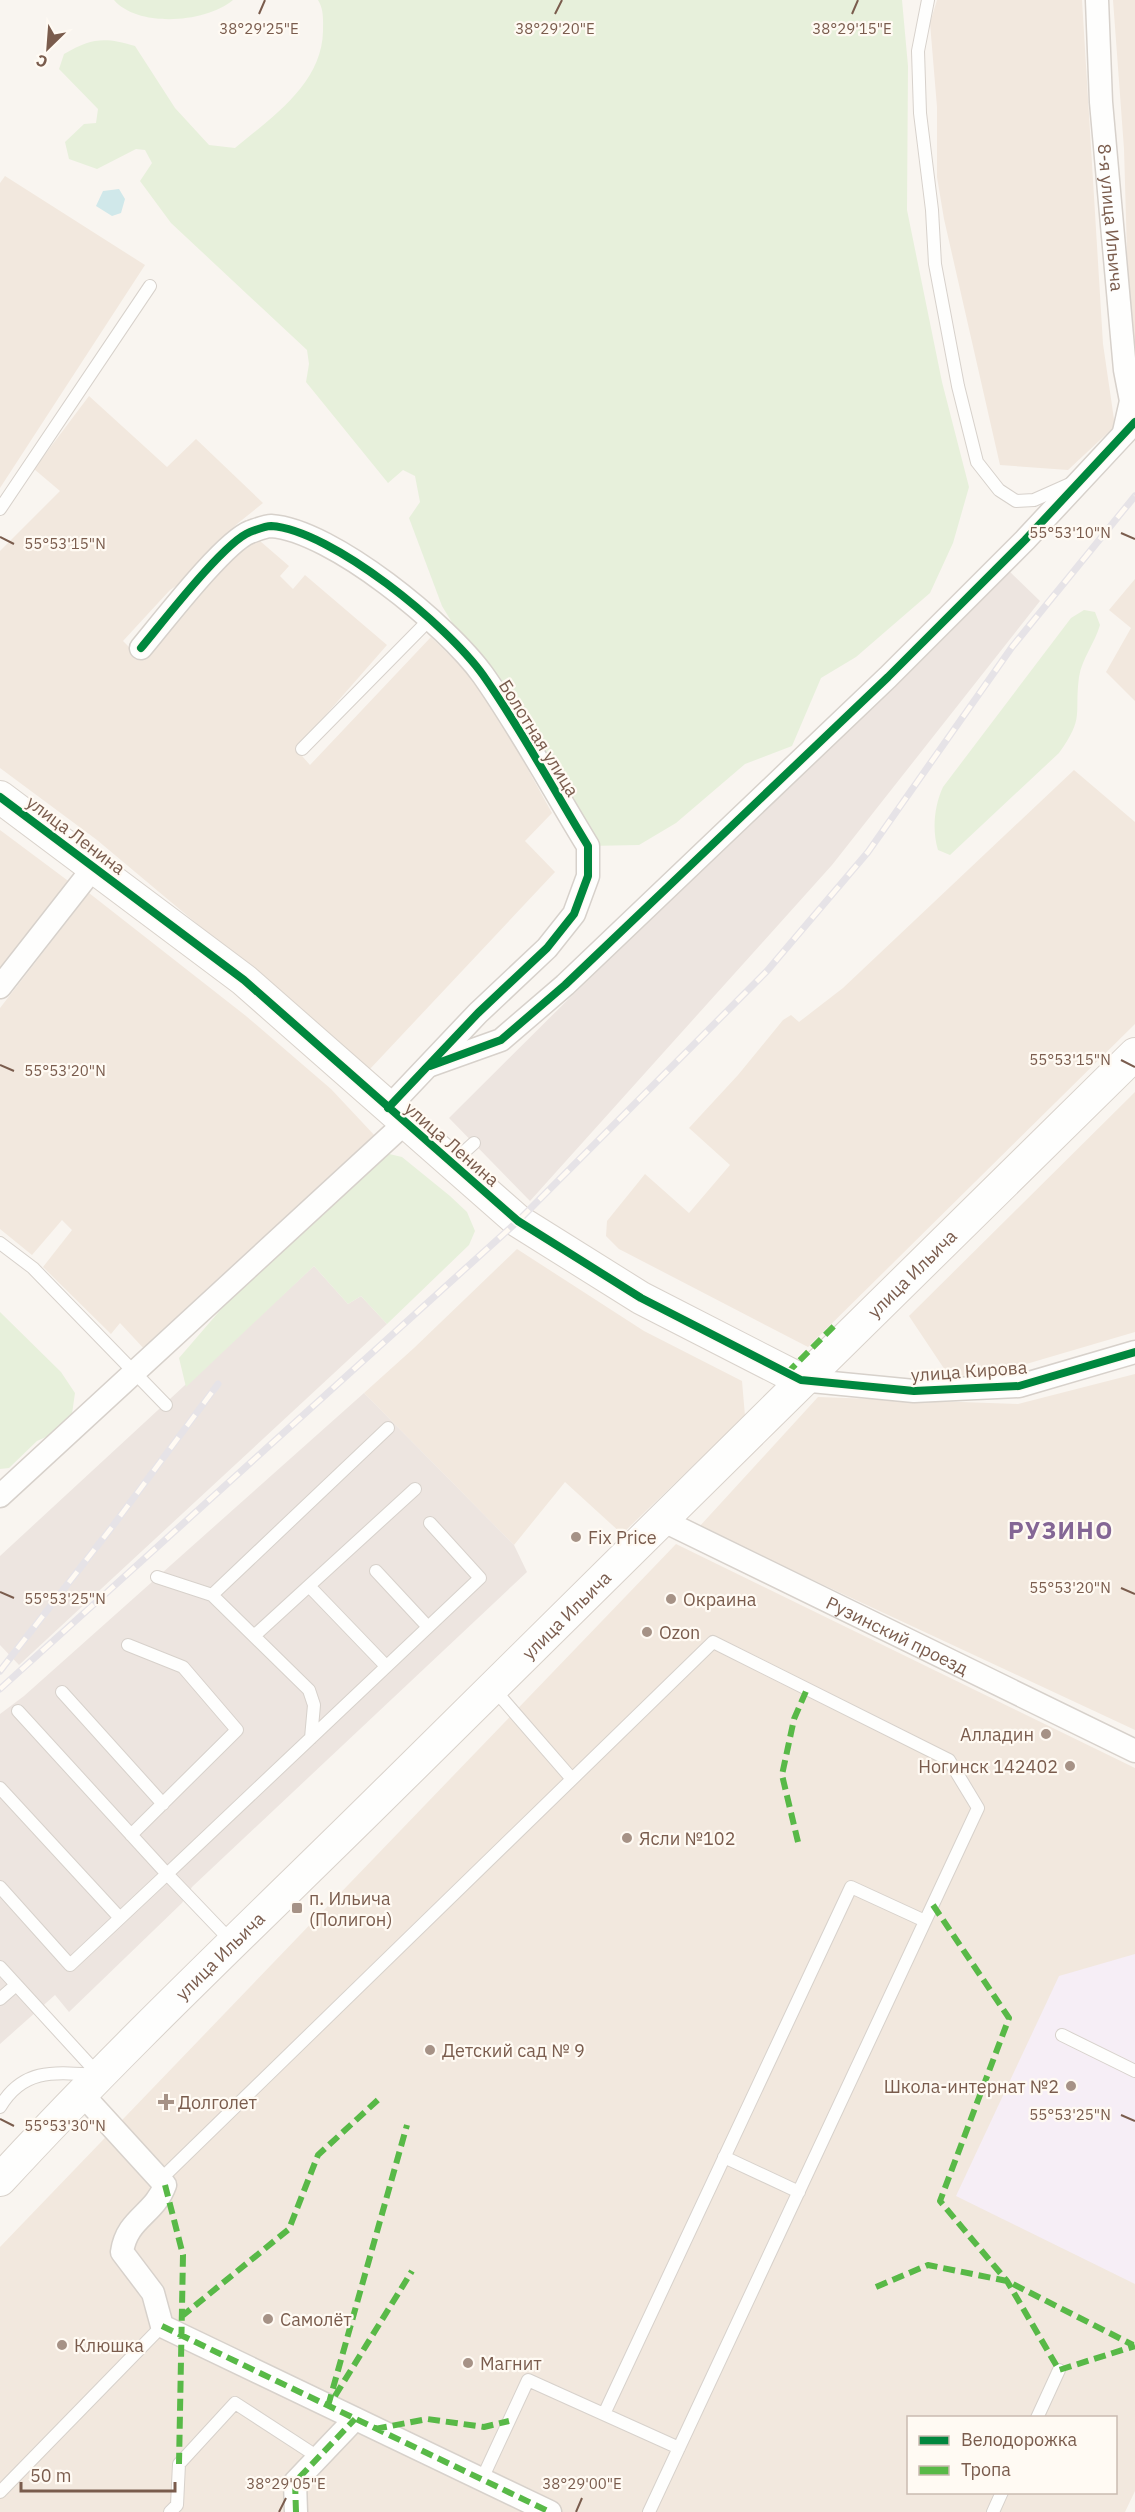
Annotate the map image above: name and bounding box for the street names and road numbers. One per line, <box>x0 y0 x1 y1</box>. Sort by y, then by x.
street label: 8-я улица Ильича <box>1093 143 1129 293</box>
street label: Болотная улица <box>494 675 584 801</box>
street label: улица Ленина <box>22 790 130 880</box>
street label: улица Ленина <box>400 1097 504 1192</box>
street label: улица Ильича <box>862 1224 962 1322</box>
street label: улица Кирова <box>910 1355 1028 1387</box>
street label: улица Ильича <box>517 1565 616 1664</box>
street label: Рузинский проезд <box>823 1591 972 1680</box>
street label: улица Ильича <box>170 1907 270 2005</box>

